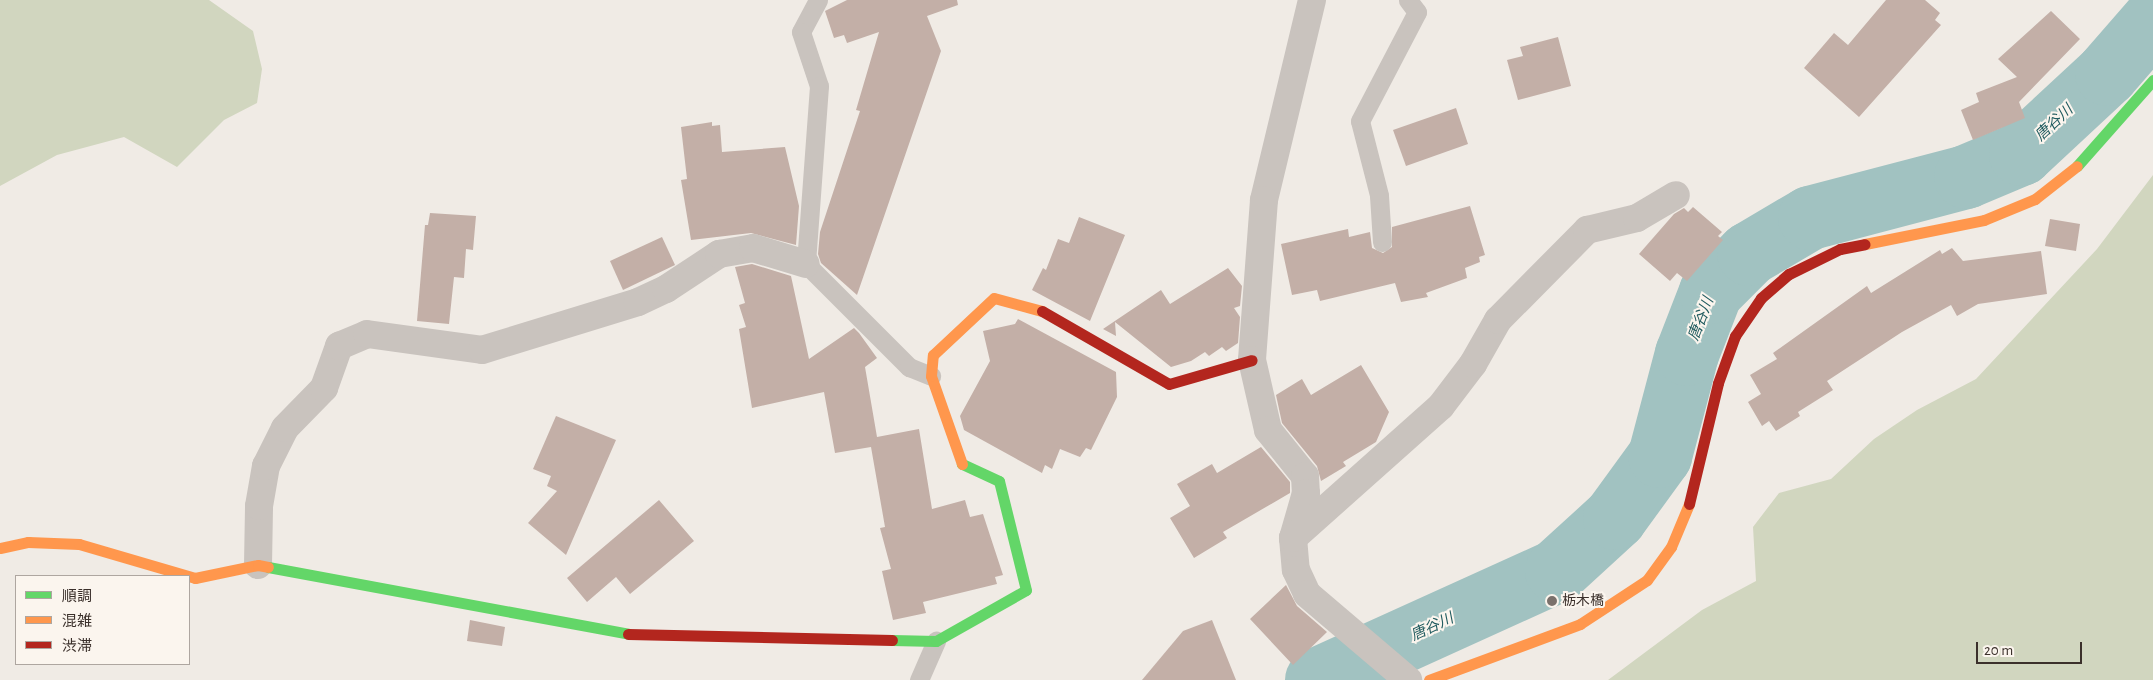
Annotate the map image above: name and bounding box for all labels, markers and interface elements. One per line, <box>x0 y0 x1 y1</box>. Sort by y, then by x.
water label: 唐谷川 <box>2031 101 2077 145</box>
water label: 唐谷川 <box>1685 295 1717 343</box>
legend <box>15 575 190 665</box>
text: 順調 <box>62 589 92 604</box>
place label: 栃木橋 <box>1562 593 1604 609</box>
marker: 栃木橋 <box>1546 595 1558 607</box>
water label: 唐谷川 <box>1408 609 1456 645</box>
text: 混雑 <box>62 614 92 629</box>
scale bar <box>1978 632 2084 664</box>
text: 渋滞 <box>62 639 92 654</box>
text: 20 m <box>1984 643 2013 658</box>

